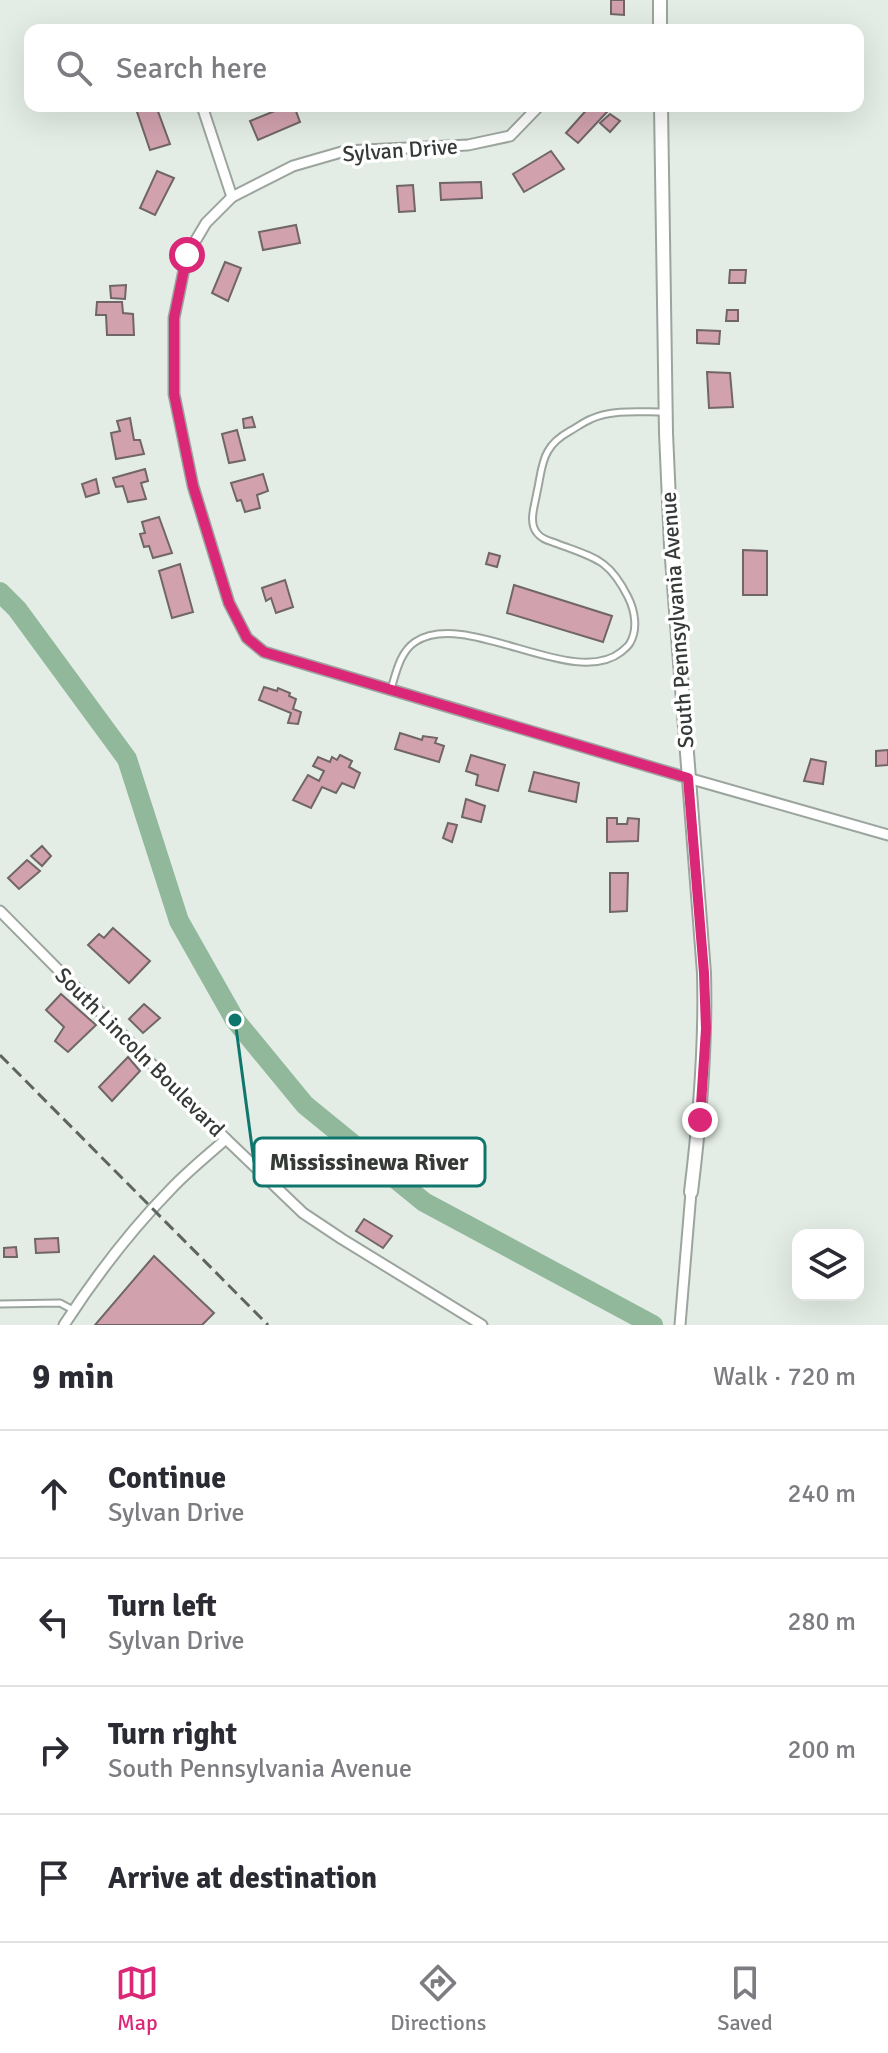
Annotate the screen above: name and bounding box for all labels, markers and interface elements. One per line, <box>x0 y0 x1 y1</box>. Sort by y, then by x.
search box <box>24 24 864 112</box>
icon: search <box>52 46 96 90</box>
text: Search here <box>116 50 267 87</box>
street label: Sylvan Drive <box>341 133 459 167</box>
route start <box>169 237 205 273</box>
street label: South Pennsylvania Avenue <box>655 491 699 749</box>
street label: South Lincoln Boulevard <box>50 962 230 1142</box>
route end <box>682 1102 718 1138</box>
callout: Mississinewa River <box>254 1138 485 1186</box>
text: Mississinewa River <box>269 1147 469 1177</box>
map controls <box>792 1229 864 1301</box>
button: layers <box>792 1229 864 1301</box>
text: 9 min <box>32 1356 114 1398</box>
text: Walk · 720 m <box>713 1361 856 1393</box>
text: Continue <box>108 1460 226 1497</box>
icon: ahead <box>32 1472 76 1516</box>
text: 240 m <box>787 1478 856 1510</box>
text: Sylvan Drive <box>108 1497 244 1529</box>
text: Turn left <box>108 1588 217 1625</box>
icon: left <box>32 1600 76 1644</box>
text: 280 m <box>787 1606 856 1638</box>
text: Sylvan Drive <box>108 1625 244 1657</box>
text: Turn right <box>108 1716 237 1753</box>
icon: right <box>32 1728 76 1772</box>
text: 200 m <box>787 1734 856 1766</box>
text: South Pennsylvania Avenue <box>108 1753 412 1785</box>
icon: arrive <box>32 1856 76 1900</box>
text: Arrive at destination <box>108 1860 377 1897</box>
tab: Map <box>115 1961 159 2036</box>
tab: Directions <box>390 1961 486 2036</box>
tab: Saved <box>717 1961 773 2036</box>

